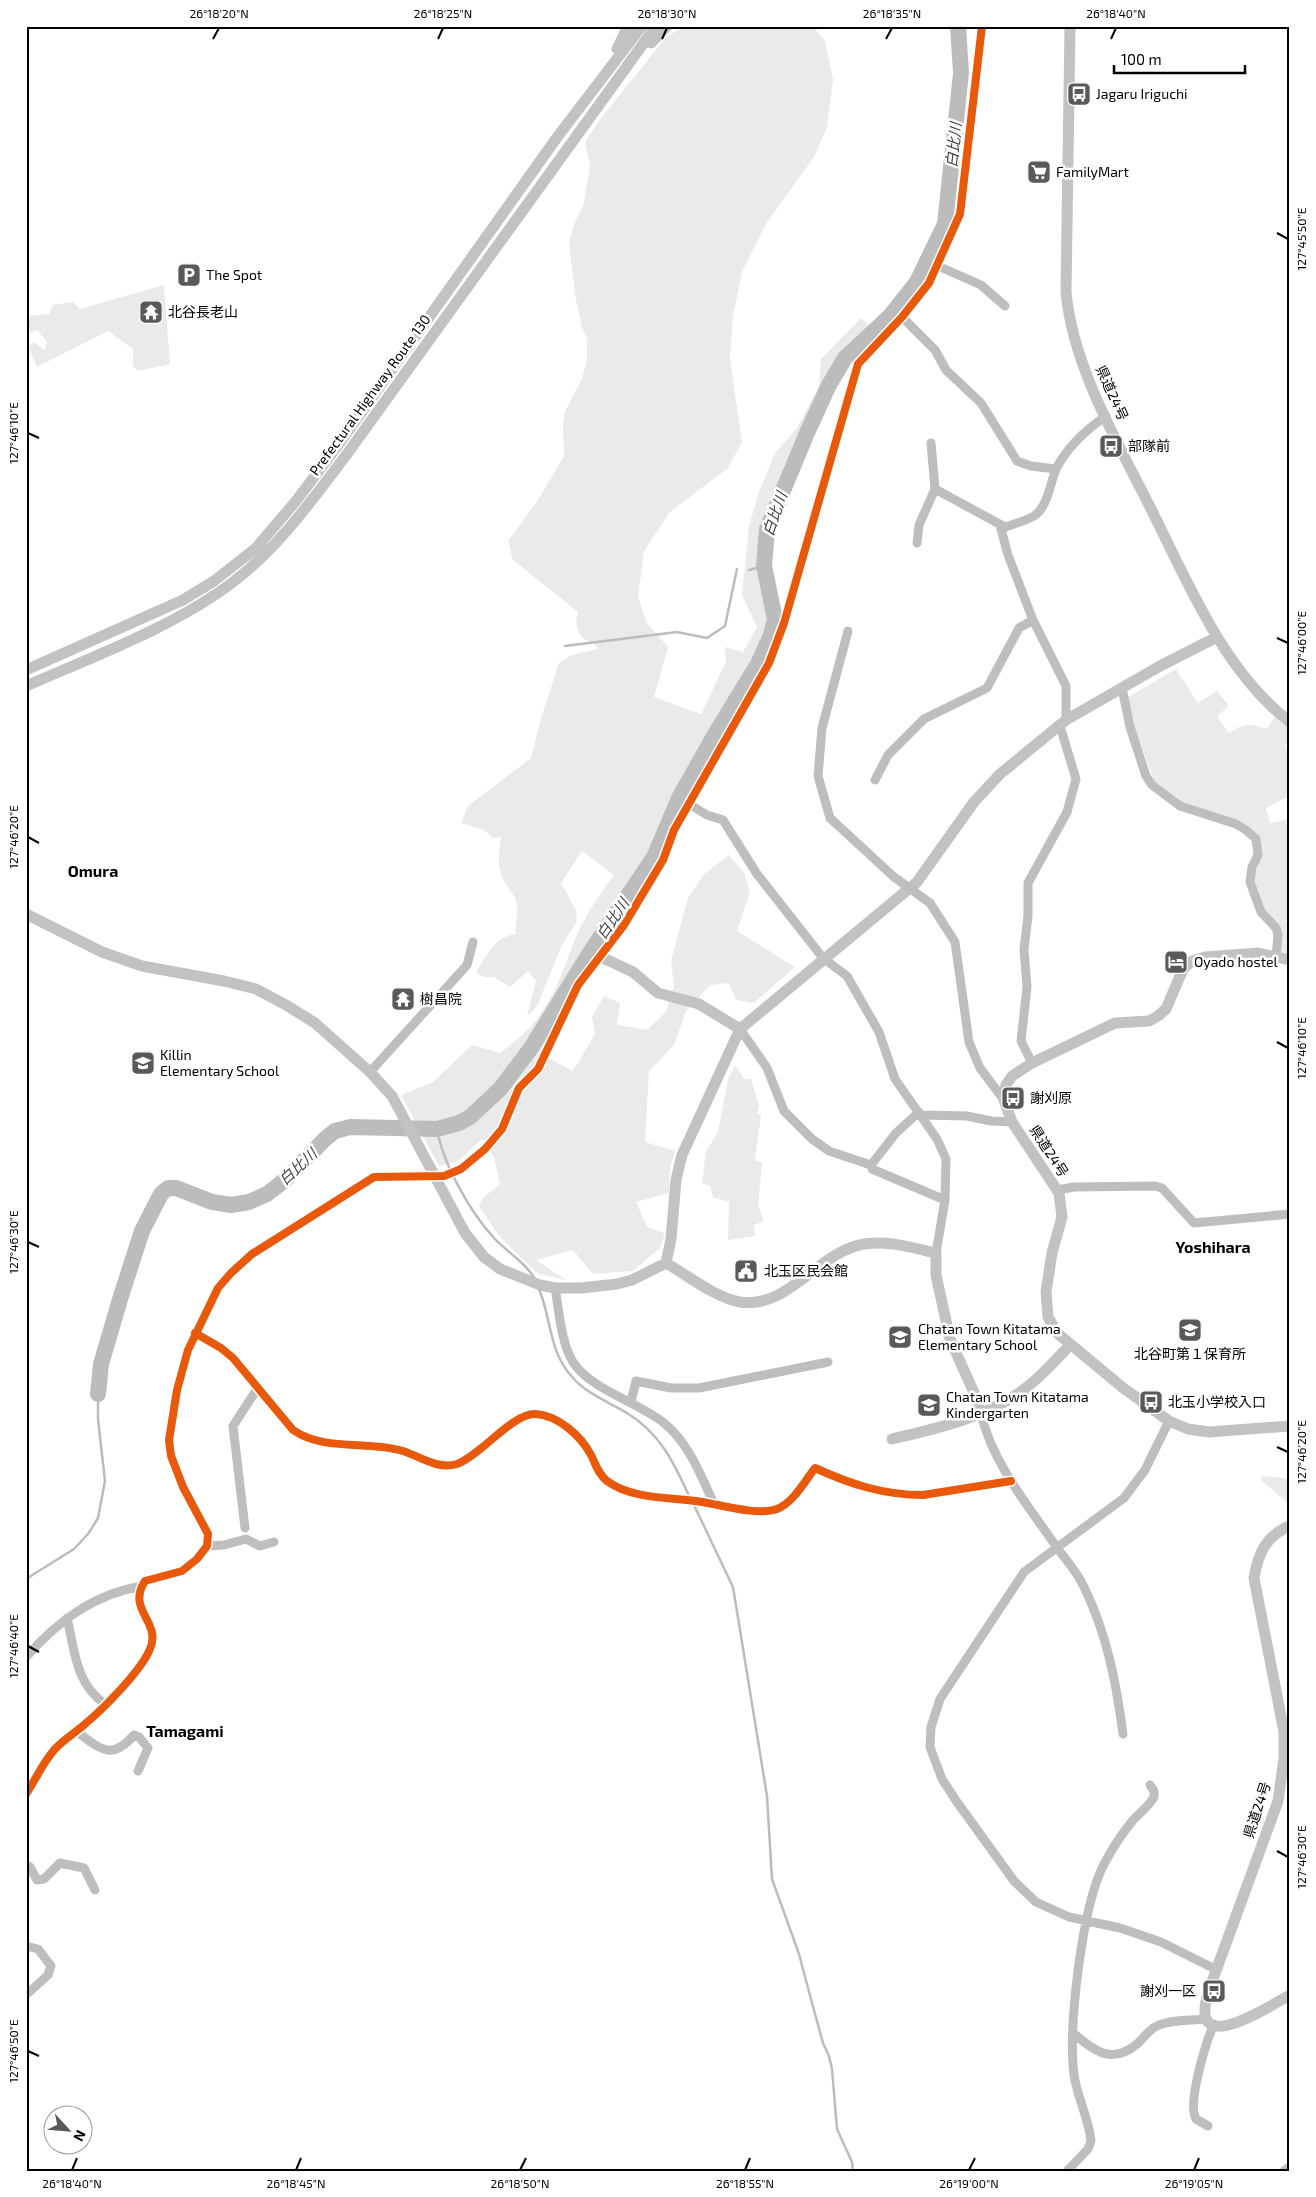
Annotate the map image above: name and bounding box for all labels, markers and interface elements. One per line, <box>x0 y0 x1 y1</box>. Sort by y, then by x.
text: 26°18'20"N <box>189 6 249 20</box>
text: 26°18'25"N <box>414 6 472 20</box>
text: 26°18'30"N <box>637 6 697 20</box>
text: 26°18'35"N <box>863 6 921 20</box>
text: 26°18'40"N <box>1086 6 1146 20</box>
scale bar <box>1114 42 1245 74</box>
text: 100 m <box>1121 50 1162 68</box>
bus stop icon: Jagaru Iriguchi <box>1066 81 1092 107</box>
place label: Jagaru Iriguchi <box>1096 85 1188 102</box>
water label: 白比川 <box>942 120 965 168</box>
supermarket icon: FamilyMart <box>1026 159 1052 185</box>
place label: FamilyMart <box>1056 163 1129 180</box>
text: 127°45'50"E <box>1294 207 1308 270</box>
parking icon: The Spot <box>176 262 202 288</box>
place label: The Spot <box>206 266 262 283</box>
temple icon: 北谷長老山 <box>138 299 164 325</box>
place label: 北谷長老山 <box>168 303 238 320</box>
street label: Prefectural Highway Route 130 <box>305 311 434 478</box>
street label: 県道24号 <box>1093 363 1132 423</box>
text: 127°46'10"E <box>6 402 20 464</box>
bus stop icon: 部隊前 <box>1098 433 1124 459</box>
place label: 部隊前 <box>1128 437 1170 454</box>
water label: 白比川 <box>758 488 791 538</box>
text: 127°46'00"E <box>1294 611 1308 675</box>
text: 127°46'20"E <box>6 805 20 869</box>
district label: Omura <box>68 861 118 880</box>
water label: 白比川 <box>592 893 633 942</box>
hotel icon: Oyado hostel <box>1163 949 1189 975</box>
place label: Oyado hostel <box>1194 953 1279 970</box>
temple icon: 樹昌院 <box>390 986 416 1012</box>
place label: 樹昌院 <box>420 990 462 1007</box>
text: 127°46'10"E <box>1294 1017 1308 1079</box>
place label: Killin Elementary School <box>160 1046 280 1079</box>
school or university icon: Killin Elementary School <box>130 1050 156 1076</box>
bus stop icon: 謝刈原 <box>1000 1085 1026 1111</box>
place label: 謝刈原 <box>1030 1089 1072 1106</box>
street label: 県道24号 <box>1026 1122 1072 1180</box>
water label: 白比川 <box>275 1143 321 1188</box>
text: 127°46'30"E <box>6 1210 20 1274</box>
district label: Yoshihara <box>1175 1237 1251 1256</box>
public building icon: 北玉区民会館 <box>733 1258 759 1284</box>
place label: 北玉区民会館 <box>764 1262 848 1279</box>
school or university icon: 北谷町第１保育所 <box>1177 1317 1203 1343</box>
place label: Chatan Town Kitatama Elementary School <box>918 1320 1061 1353</box>
school or university icon: Chatan Town Kitatama Elementary School <box>887 1324 913 1350</box>
place label: 北谷町第１保育所 <box>1134 1345 1246 1362</box>
place label: Chatan Town Kitatama Kindergarten <box>946 1388 1089 1421</box>
bus stop icon: 北玉小学校入口 <box>1138 1389 1164 1415</box>
school or university icon: Chatan Town Kitatama Kindergarten <box>916 1392 942 1418</box>
place label: 北玉小学校入口 <box>1168 1393 1266 1410</box>
text: 127°46'20"E <box>1294 1420 1308 1484</box>
text: 127°46'40"E <box>6 1614 20 1678</box>
district label: Tamagami <box>146 1721 224 1740</box>
street label: 県道24号 <box>1239 1779 1274 1840</box>
text: 127°46'30"E <box>1294 1825 1308 1889</box>
bus stop icon: 謝刈一区 <box>1201 1978 1227 2004</box>
place label: 謝刈一区 <box>1140 1982 1196 1999</box>
text: 127°46'50"E <box>6 2019 20 2083</box>
north arrow <box>42 2104 92 2154</box>
text: N <box>70 2128 90 2144</box>
text: 26°18'40"N <box>42 2176 102 2190</box>
text: 26°18'45"N <box>267 2176 325 2190</box>
text: 26°18'50"N <box>491 2176 549 2190</box>
text: 26°18'55"N <box>716 2176 774 2190</box>
text: 26°19'00"N <box>939 2176 999 2190</box>
text: 26°19'05"N <box>1165 2176 1223 2190</box>

